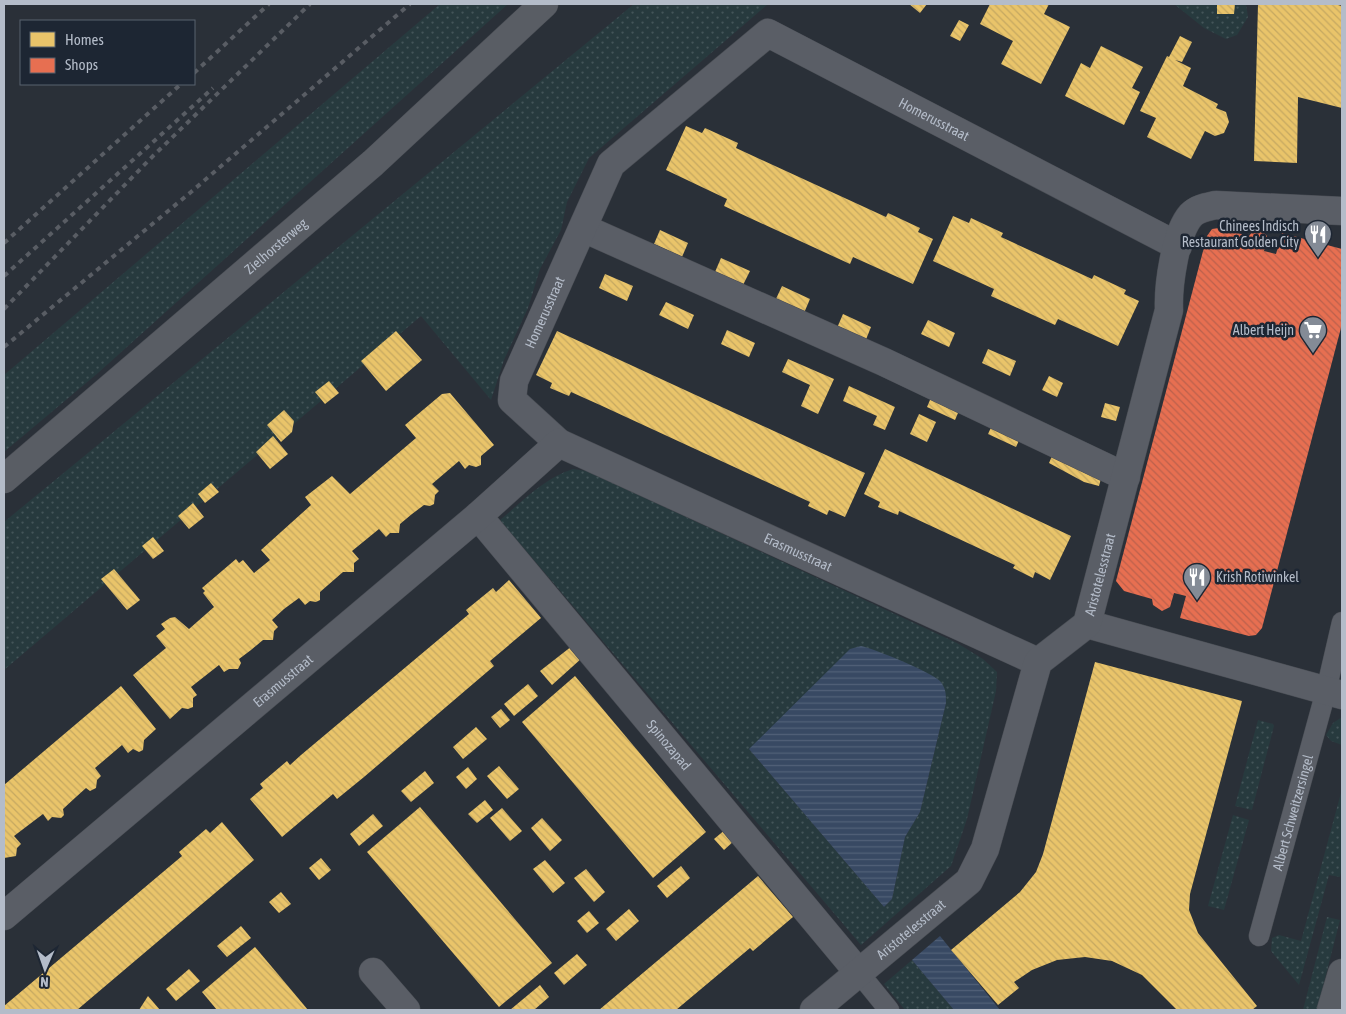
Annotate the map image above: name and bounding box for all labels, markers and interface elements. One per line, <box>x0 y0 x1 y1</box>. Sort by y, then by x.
legend <box>20 20 195 85</box>
text: Homes <box>65 31 104 48</box>
text: Shops <box>65 56 98 73</box>
street label: Homerusstraat <box>896 94 972 144</box>
street label: Zielhorsterweg <box>241 215 310 277</box>
place label: Chinees Indisch Restaurant Golden City <box>1182 218 1299 250</box>
restaurant icon: Chinees Indisch Restaurant Golden City <box>1303 219 1333 258</box>
street label: Homerusstraat <box>522 274 568 351</box>
supermarket icon: Albert Heijn <box>1298 315 1328 354</box>
place label: Albert Heijn <box>1233 322 1294 338</box>
street label: Erasmusstraat <box>761 530 834 575</box>
street label: Aristotelesstraat <box>1081 531 1118 618</box>
restaurant icon: Krish Rotiwinkel <box>1182 562 1212 601</box>
place label: Krish Rotiwinkel <box>1216 569 1299 585</box>
street label: Erasmusstraat <box>250 651 316 710</box>
street label: Spinozapad <box>643 717 694 773</box>
street label: Albert Schweitzersingel <box>1269 753 1316 872</box>
street label: Aristotelesstraat <box>873 896 949 963</box>
north arrow <box>20 944 70 994</box>
text: N <box>40 974 49 990</box>

